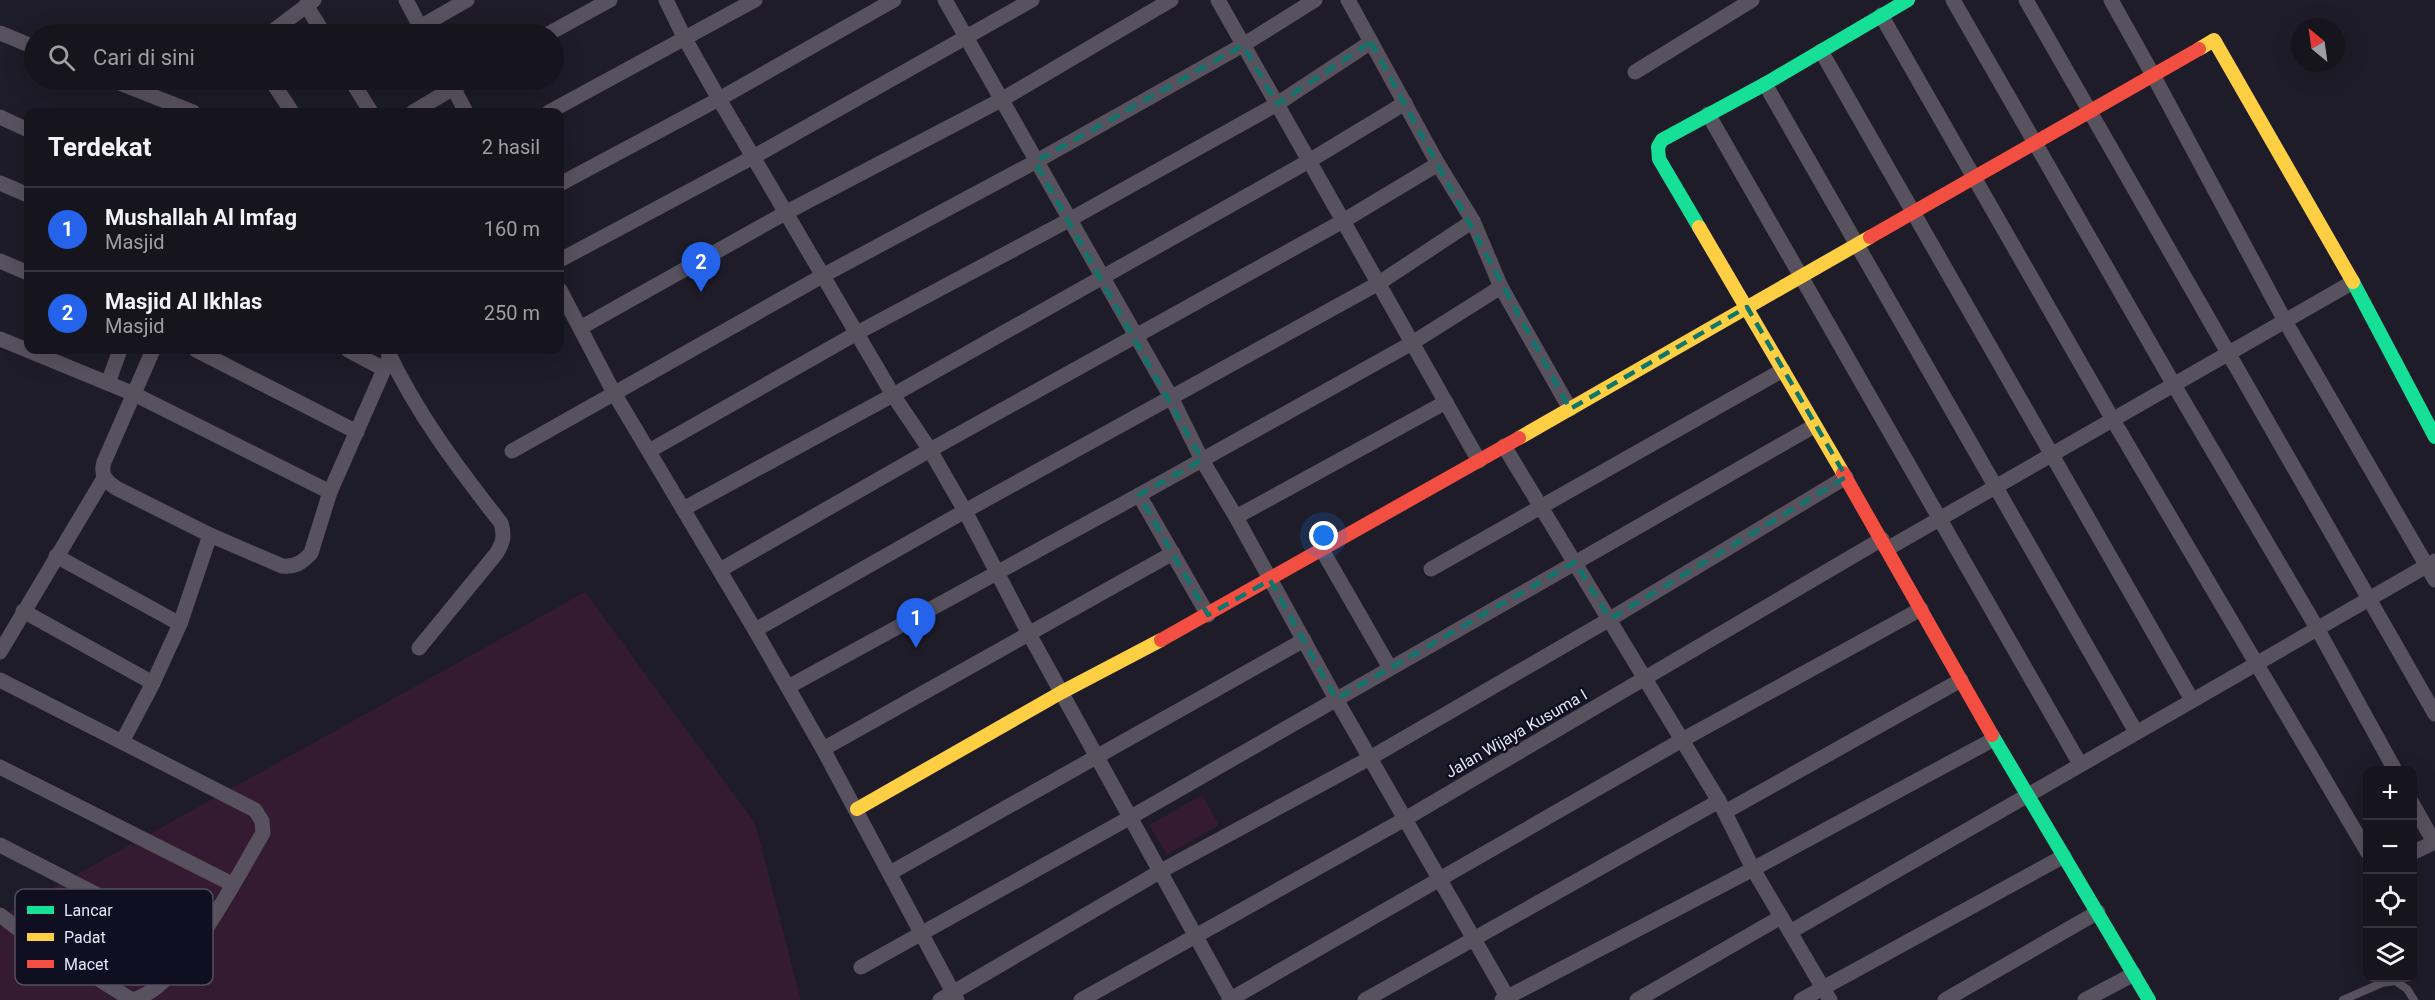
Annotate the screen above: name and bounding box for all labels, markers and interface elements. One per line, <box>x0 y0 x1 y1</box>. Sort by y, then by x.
north arrow <box>2291 18 2345 72</box>
search box <box>24 24 564 90</box>
icon: search <box>45 41 78 74</box>
text: Cari di sini <box>93 45 195 70</box>
text: Terdekat <box>48 132 152 162</box>
text: 2 hasil <box>482 135 540 159</box>
text: Mushallah Al Imfag <box>105 205 297 230</box>
text: 1 <box>62 217 73 241</box>
text: 160 m <box>484 217 540 241</box>
text: Masjid <box>105 230 165 254</box>
pin: 2 <box>682 242 720 292</box>
text: Masjid Al Ikhlas <box>105 289 262 314</box>
text: 2 <box>62 301 73 325</box>
text: 250 m <box>484 301 540 325</box>
text: Masjid <box>105 314 165 338</box>
your location <box>1309 521 1338 550</box>
pin: 1 <box>896 598 936 648</box>
street label: Jalan Wijaya Kusuma I <box>1442 685 1590 782</box>
map controls <box>2363 766 2417 982</box>
button: + <box>2363 766 2417 820</box>
button: − <box>2363 820 2417 874</box>
button: locate <box>2363 874 2417 928</box>
legend <box>15 889 213 985</box>
text: Lancar <box>64 901 113 920</box>
text: Padat <box>64 928 106 947</box>
button: layers <box>2363 928 2417 982</box>
text: Macet <box>64 955 109 974</box>

